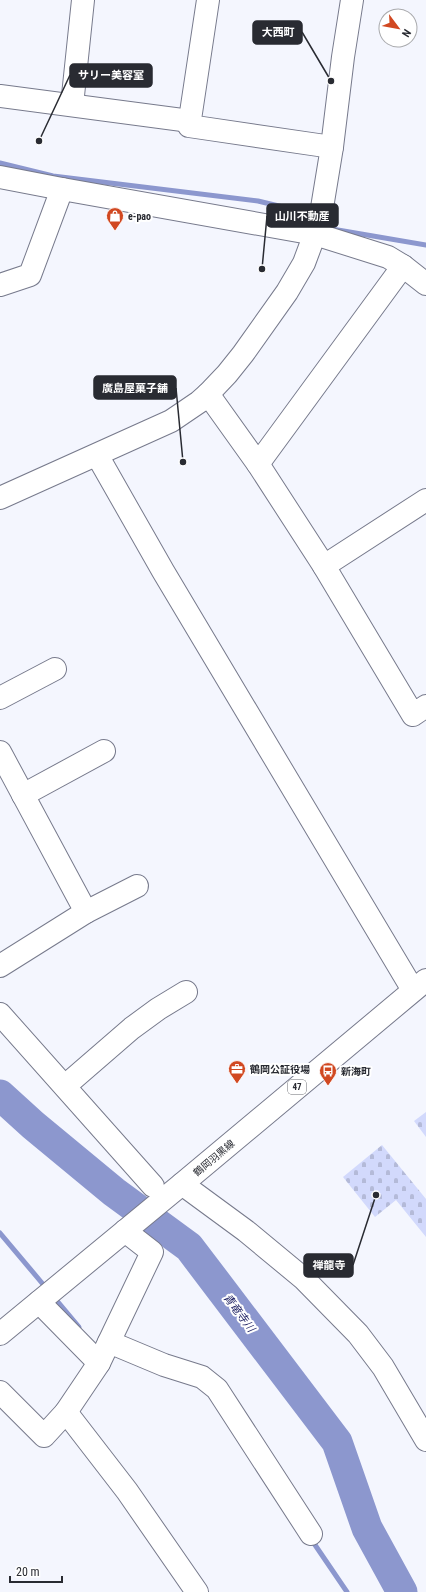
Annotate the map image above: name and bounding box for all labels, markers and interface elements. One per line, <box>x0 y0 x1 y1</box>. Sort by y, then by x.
north arrow <box>378 8 418 48</box>
callout: 大西町 <box>253 21 302 44</box>
text: 大西町 <box>262 26 295 39</box>
text: N <box>399 27 413 40</box>
callout: サリー美容室 <box>70 64 152 87</box>
text: サリー美容室 <box>78 69 144 82</box>
callout: 山川不動産 <box>267 204 338 227</box>
shop icon: e-pao <box>105 206 125 231</box>
text: 山川不動産 <box>275 210 330 223</box>
place label: e-pao <box>128 211 151 222</box>
callout: 廣島屋菓子舗 <box>94 376 176 399</box>
text: 廣島屋菓子舗 <box>102 382 168 395</box>
office icon: 鶴岡公証役場 <box>227 1059 247 1084</box>
bus stop icon: 新海町 <box>318 1061 338 1086</box>
place label: 鶴岡公証役場 <box>249 1064 310 1075</box>
place label: 新海町 <box>341 1066 371 1077</box>
road number: 47 <box>288 1080 306 1094</box>
street label: 鶴岡羽黒線 <box>191 1138 237 1178</box>
callout: 禅龍寺 <box>304 1254 353 1277</box>
text: 禅龍寺 <box>313 1259 346 1272</box>
water label: 青竜寺川 <box>221 1292 258 1335</box>
scale bar <box>10 1558 62 1584</box>
text: 20 m <box>16 1565 40 1579</box>

